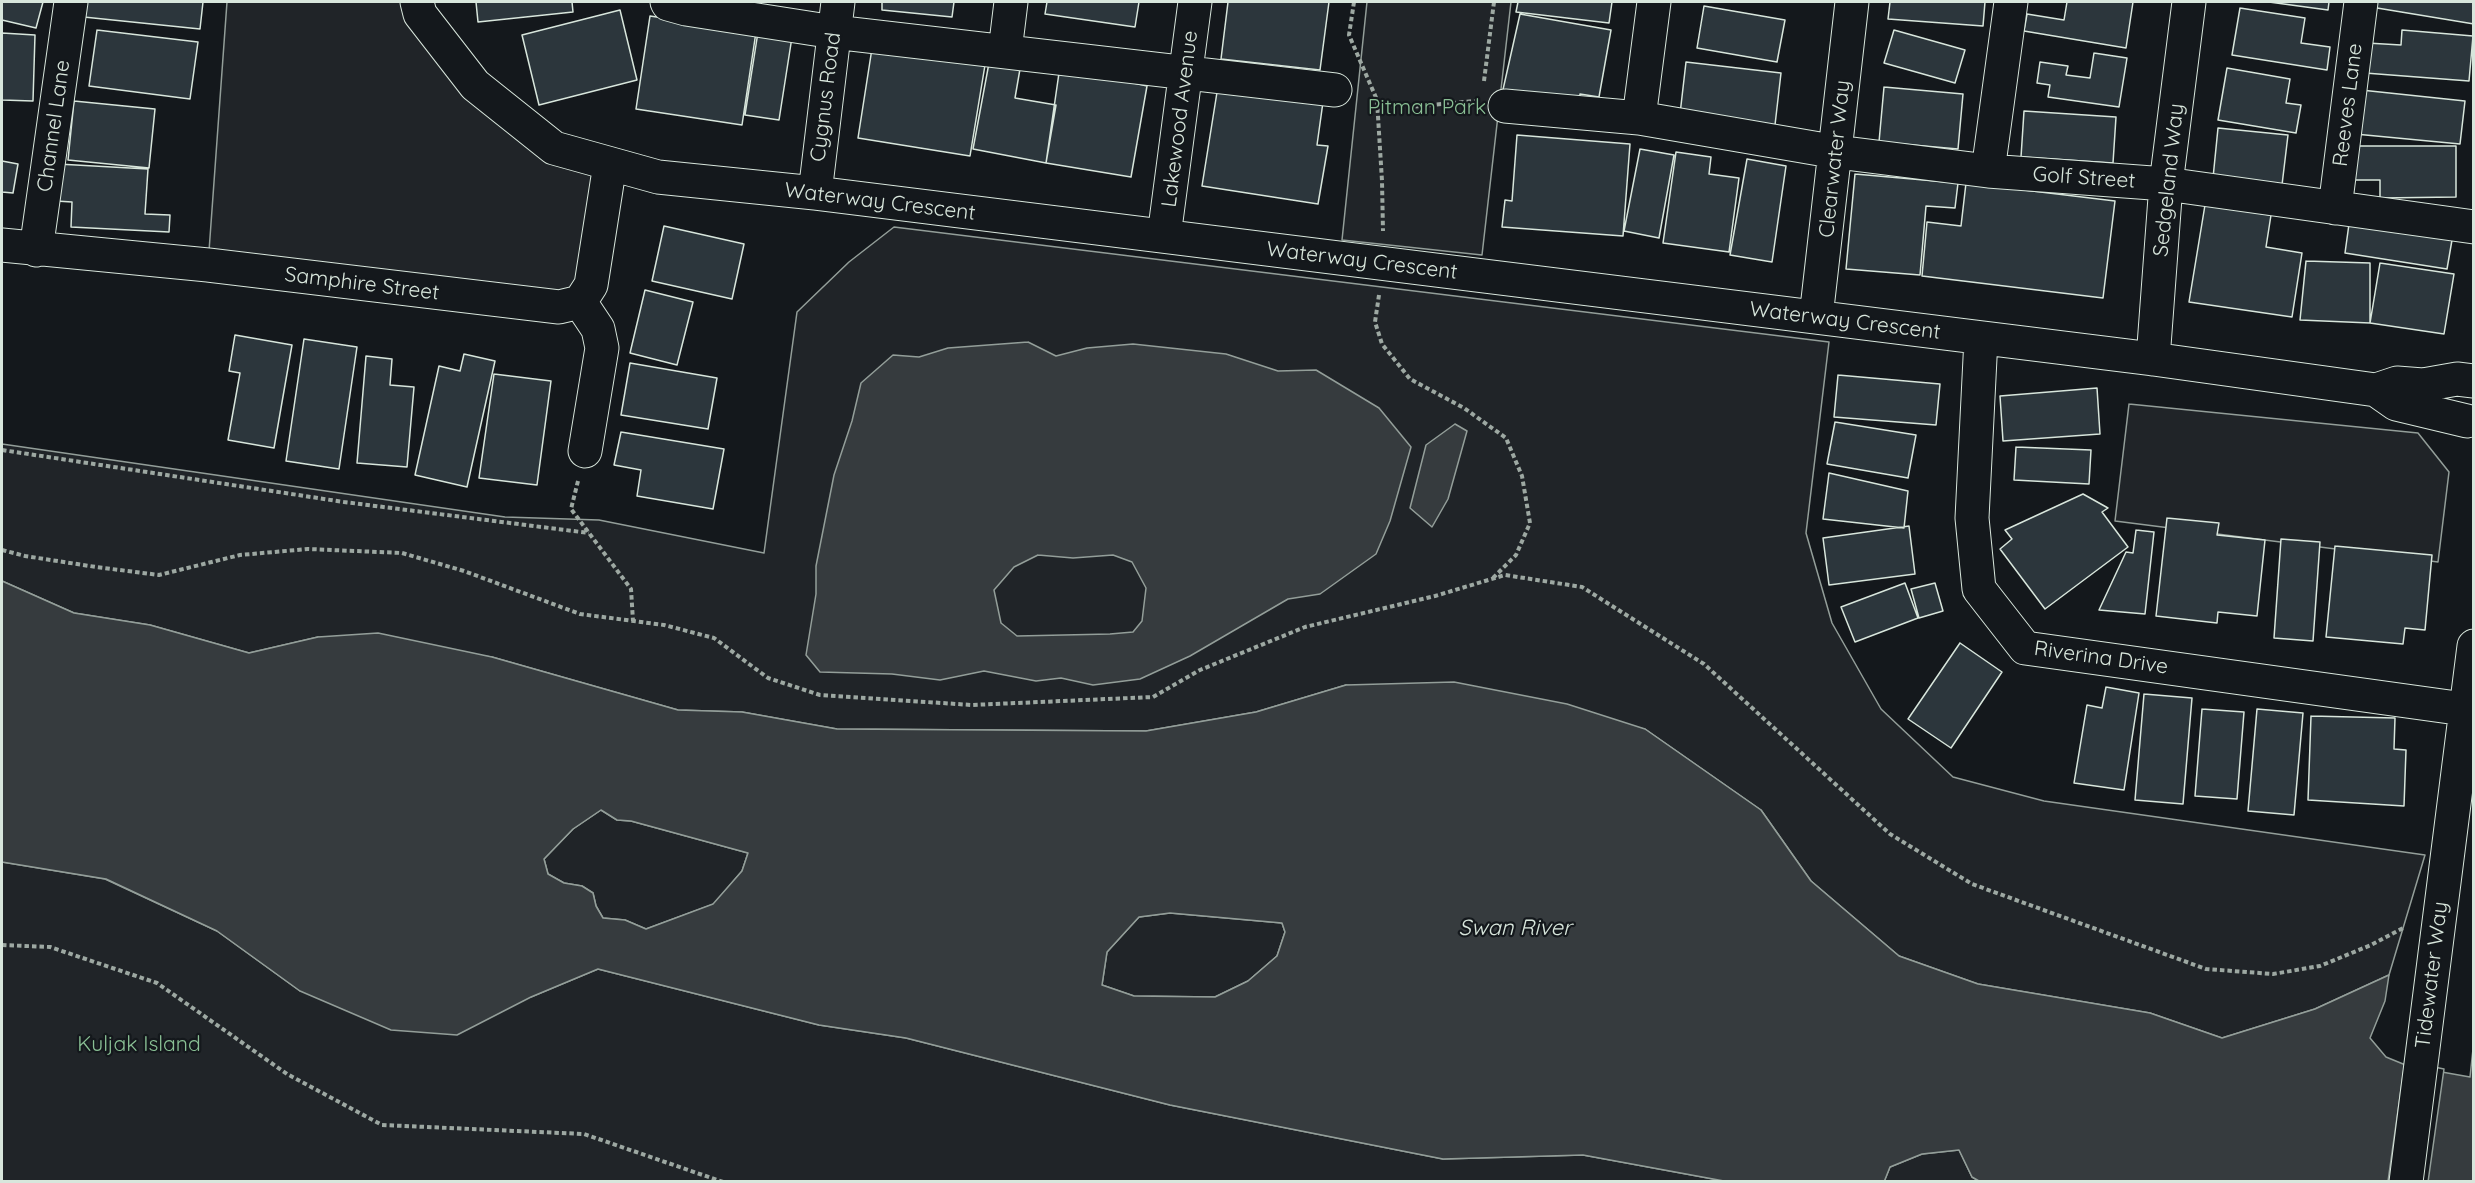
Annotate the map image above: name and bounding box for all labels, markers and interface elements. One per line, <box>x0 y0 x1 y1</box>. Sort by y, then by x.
street label: Lakewood Avenue <box>1157 29 1203 209</box>
street label: Cygnus Road <box>806 31 846 163</box>
street label: Reeves Lane <box>2328 42 2368 168</box>
street label: Channel Lane <box>32 58 76 194</box>
street label: Clearwater Way <box>1814 79 1856 239</box>
park label: Pitman Park <box>1368 95 1486 121</box>
street label: Sedgeland Way <box>2148 102 2190 258</box>
street label: Golf Street <box>2032 162 2136 194</box>
street label: Waterway Crescent <box>783 178 977 226</box>
street label: Waterway Crescent <box>1265 237 1459 285</box>
street label: Samphire Street <box>283 262 441 306</box>
street label: Waterway Crescent <box>1748 297 1942 345</box>
street label: Riverina Drive <box>2032 636 2170 680</box>
street label: Tidewater Way <box>2410 900 2454 1050</box>
water label: Swan River <box>1459 915 1571 941</box>
park label: Kuljak Island <box>77 1032 201 1058</box>

